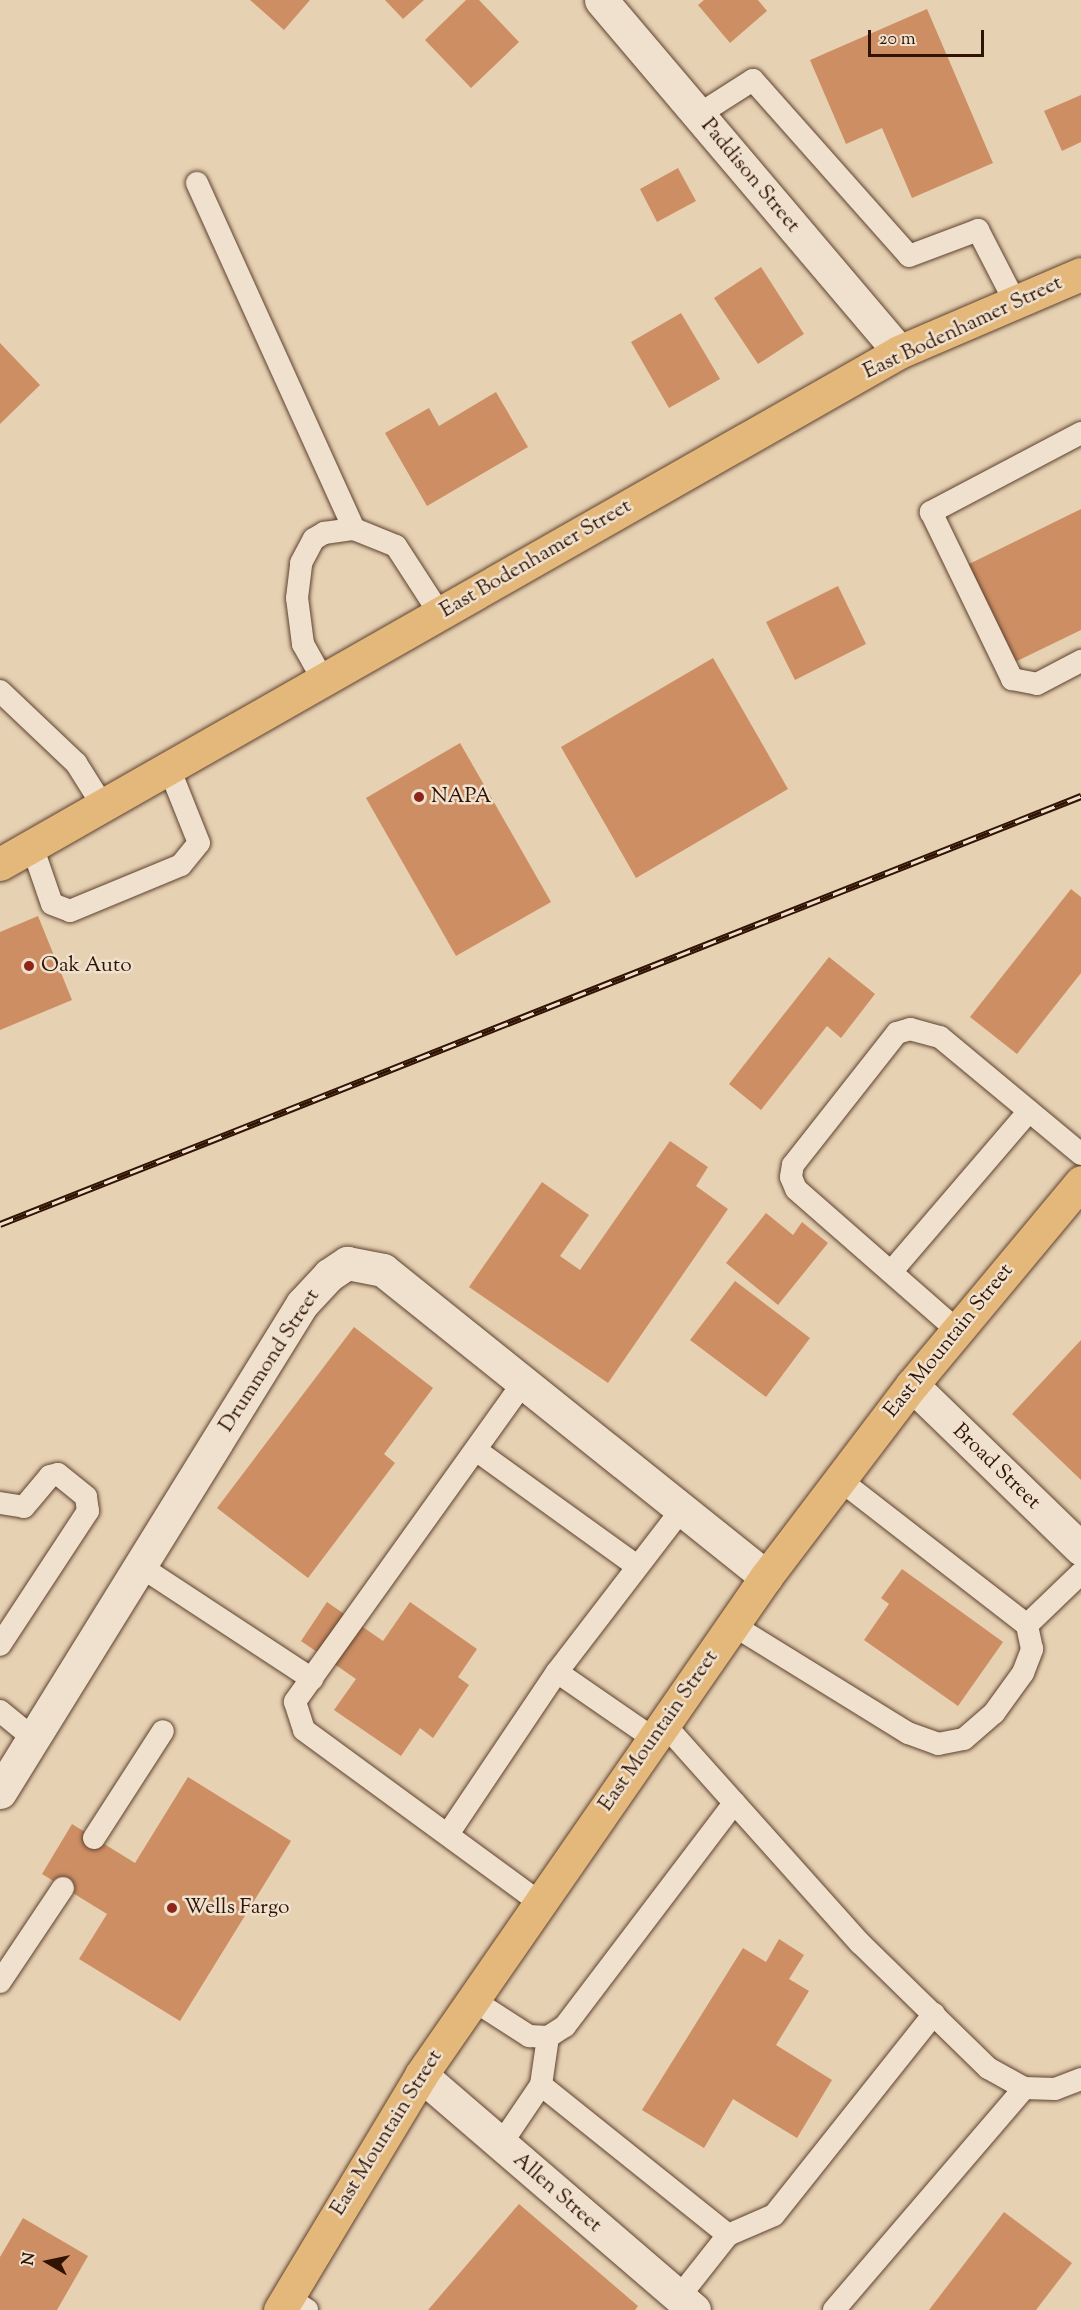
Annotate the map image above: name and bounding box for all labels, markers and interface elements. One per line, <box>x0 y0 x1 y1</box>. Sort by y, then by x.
scale bar <box>871 18 986 56</box>
text: 20 m <box>879 27 916 53</box>
street label: Paddison Street <box>695 114 805 238</box>
street label: East Bodenhamer Street <box>860 271 1066 385</box>
street label: East Bodenhamer Street <box>436 494 636 624</box>
place label: NAPA <box>431 784 491 810</box>
marker: NAPA <box>412 790 426 804</box>
place label: Oak Auto <box>41 953 132 979</box>
marker: Oak Auto <box>22 959 36 973</box>
street label: East Mountain Street <box>879 1259 1019 1423</box>
street label: Drummond Street <box>214 1285 326 1437</box>
street label: Broad Street <box>947 1419 1045 1515</box>
street label: East Mountain Street <box>594 1646 724 1816</box>
place label: Wells Fargo <box>184 1895 290 1921</box>
marker: Wells Fargo <box>165 1901 179 1915</box>
street label: East Mountain Street <box>326 2045 448 2221</box>
street label: Allen Street <box>507 2148 607 2238</box>
north arrow <box>18 2232 78 2292</box>
text: N <box>17 2251 42 2267</box>

